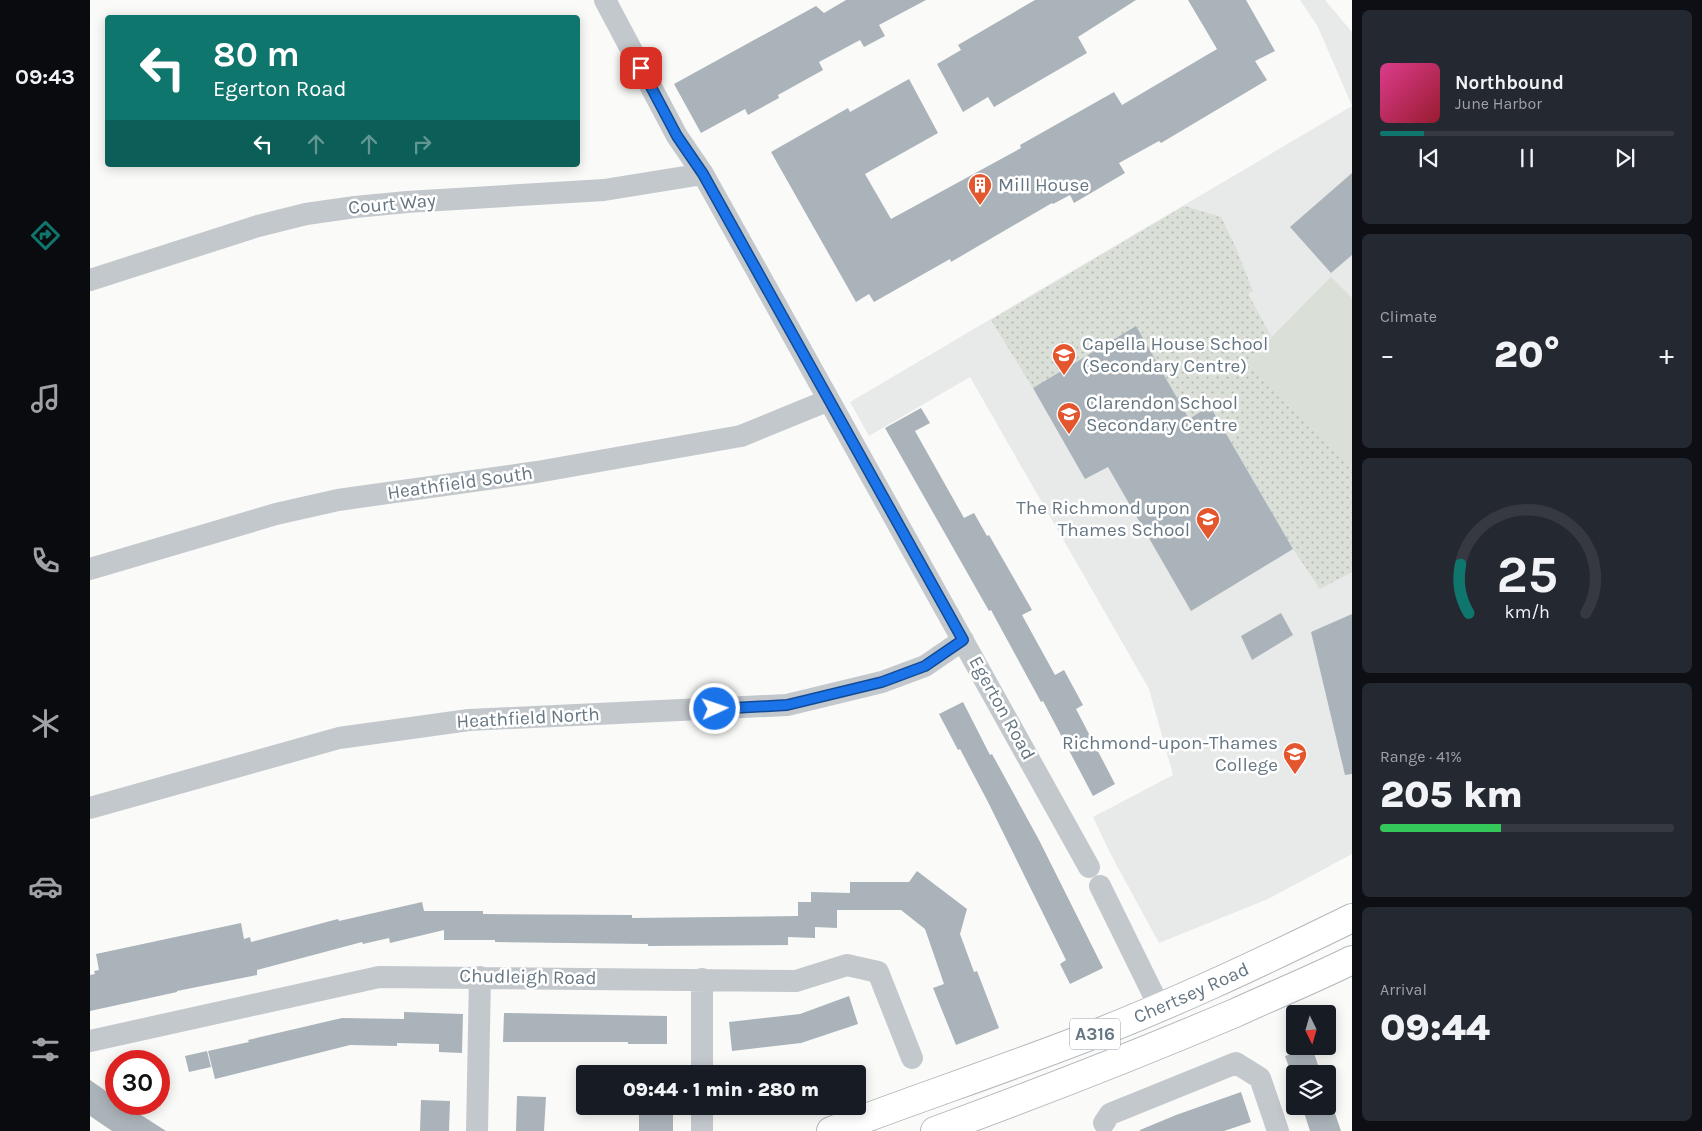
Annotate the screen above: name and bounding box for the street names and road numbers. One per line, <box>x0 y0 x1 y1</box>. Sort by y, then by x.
street label: Court Way <box>347 189 437 219</box>
street label: Heathfield South <box>386 462 534 504</box>
street label: Egerton Road <box>964 652 1040 764</box>
street label: Heathfield North <box>456 703 600 733</box>
street label: Chertsey Road <box>1130 958 1253 1028</box>
street label: Chudleigh Road <box>459 965 597 989</box>
road number: A316 <box>1070 1019 1120 1050</box>

